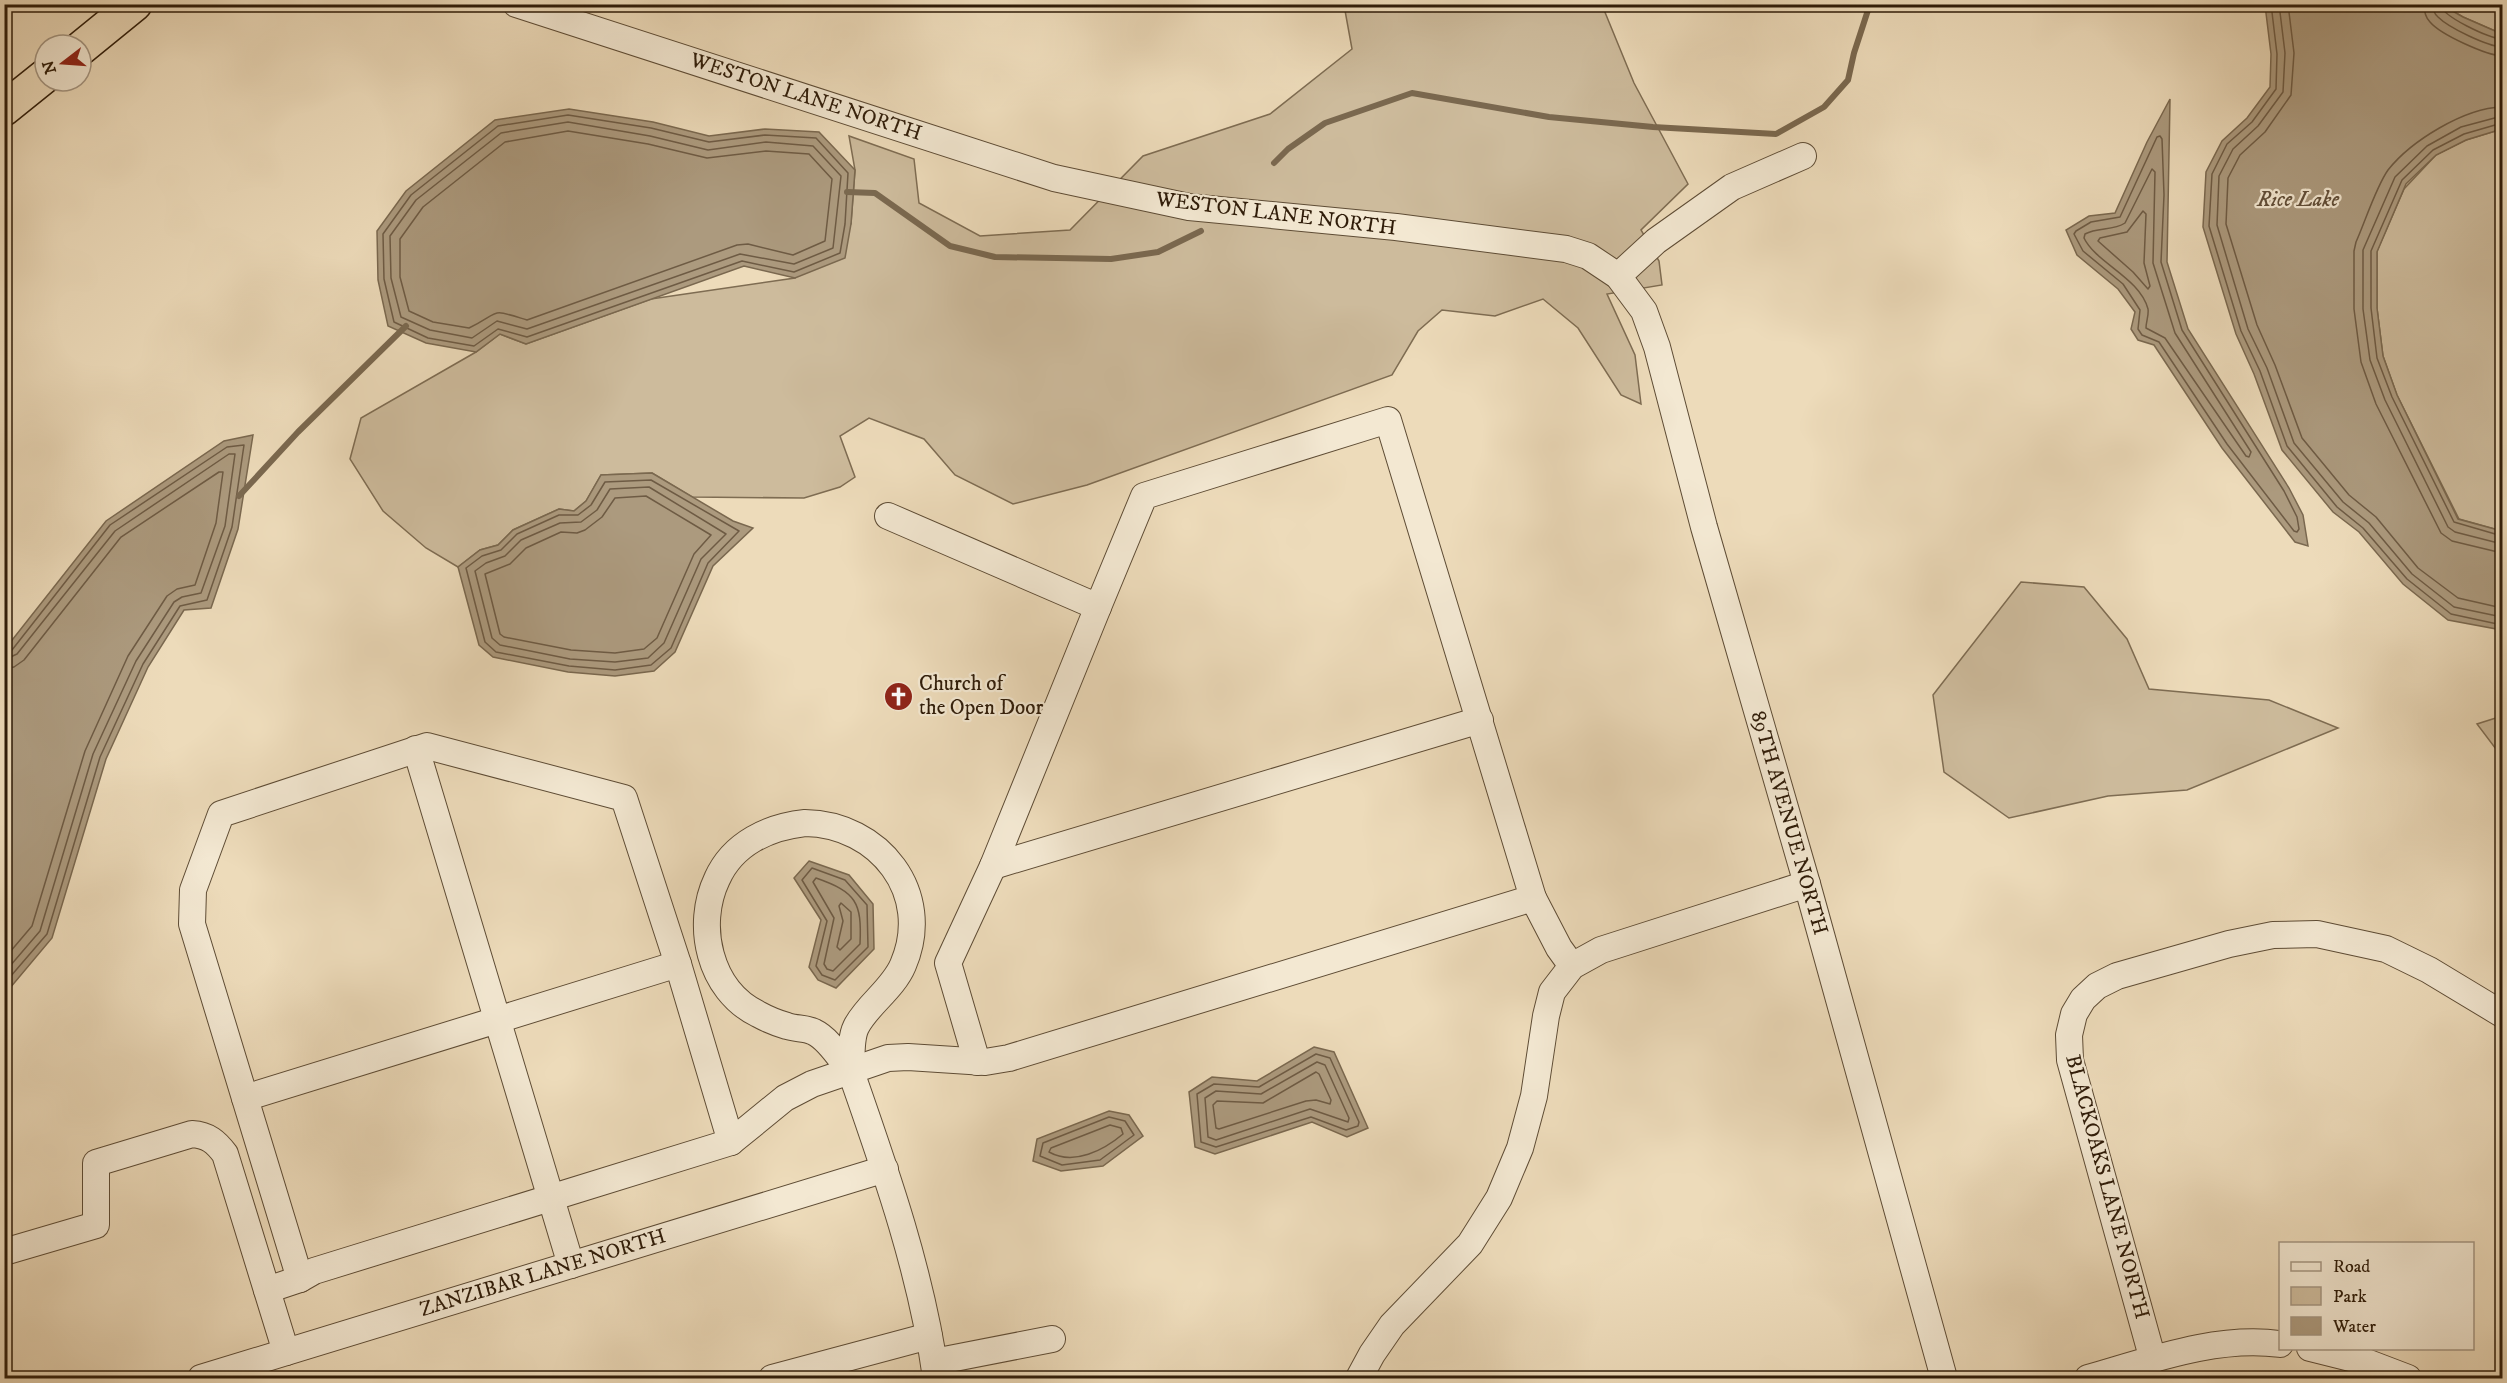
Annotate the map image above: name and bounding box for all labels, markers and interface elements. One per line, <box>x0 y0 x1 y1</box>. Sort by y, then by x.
north arrow <box>33 33 93 93</box>
street label: WESTON LANE NORTH <box>686 47 925 147</box>
text: N <box>38 58 61 76</box>
street label: WESTON LANE NORTH <box>1153 186 1398 242</box>
water label: Rice Lake <box>2256 186 2339 213</box>
place label: Church of the Open Door <box>919 671 1043 721</box>
church icon: Church of the Open Door <box>882 680 914 712</box>
street label: 89TH AVENUE NORTH <box>1745 708 1833 938</box>
street label: BLACKOAKS LANE NORTH <box>2059 1052 2155 1322</box>
street label: ZANZIBAR LANE NORTH <box>417 1223 669 1323</box>
legend <box>2279 1242 2474 1350</box>
text: Road <box>2333 1256 2370 1278</box>
text: Park <box>2333 1286 2367 1308</box>
text: Water <box>2332 1316 2376 1338</box>

